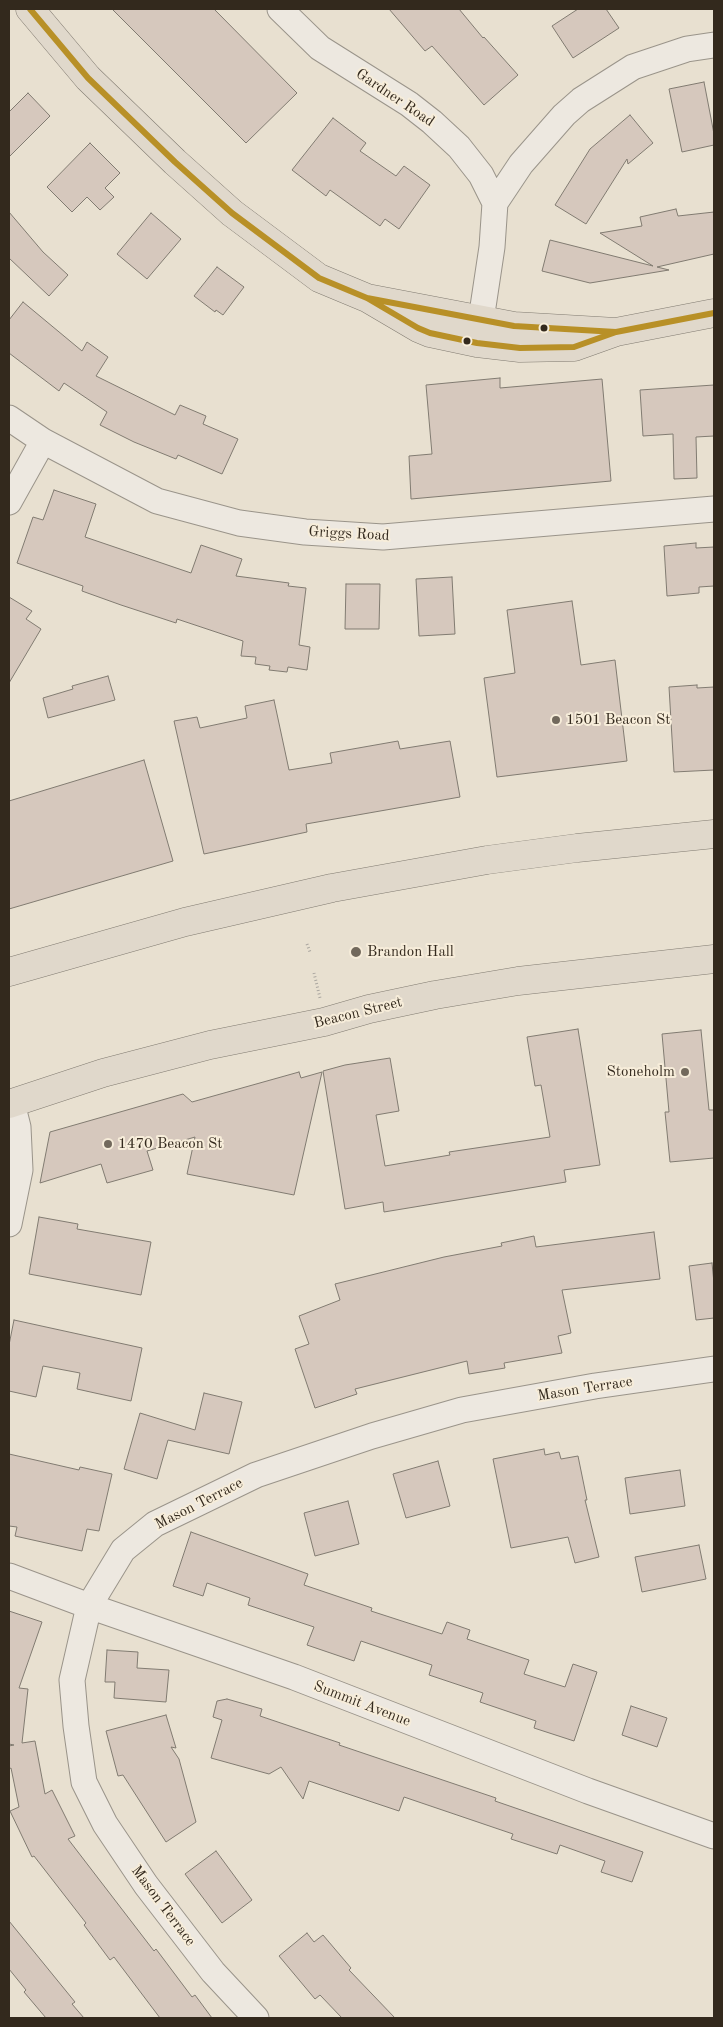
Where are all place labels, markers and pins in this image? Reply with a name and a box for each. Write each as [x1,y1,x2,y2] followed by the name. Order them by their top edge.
[539,323,549,333] unlabelled marker
[462,336,472,346] unlabelled marker
[566,711,670,729] place label: 1501 Beacon St
[550,714,562,726] marker: 1501 Beacon St
[367,943,454,961] place label: Brandon Hall
[349,945,363,959] marker: Brandon Hall
[606,1063,675,1081] place label: Stoneholm
[679,1066,691,1078] marker: Stoneholm
[118,1135,222,1153] place label: 1470 Beacon St
[102,1138,114,1150] marker: 1470 Beacon St

